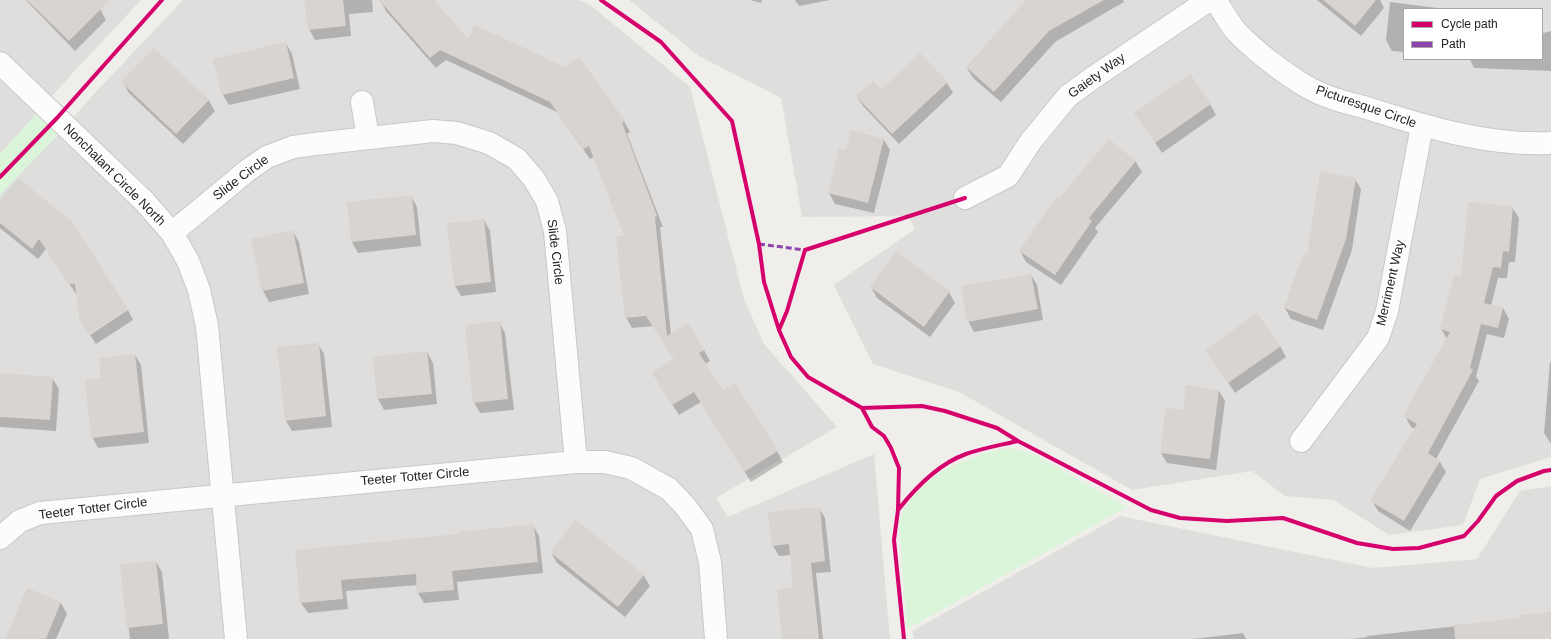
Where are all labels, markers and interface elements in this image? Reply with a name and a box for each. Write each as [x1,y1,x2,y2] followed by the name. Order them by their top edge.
[1403,8,1543,60] legend
[1441,17,1498,31] text: Cycle path
[1441,37,1466,51] text: Path
[1065,50,1129,102] street label: Gaiety Way
[1314,82,1418,132] street label: Picturesque Circle
[60,121,168,229] street label: Nonchalant Circle North
[210,152,272,204] street label: Slide Circle
[543,218,567,286] street label: Slide Circle
[1374,239,1408,327] street label: Merriment Way
[360,464,470,490] street label: Teeter Totter Circle
[38,495,148,523] street label: Teeter Totter Circle

